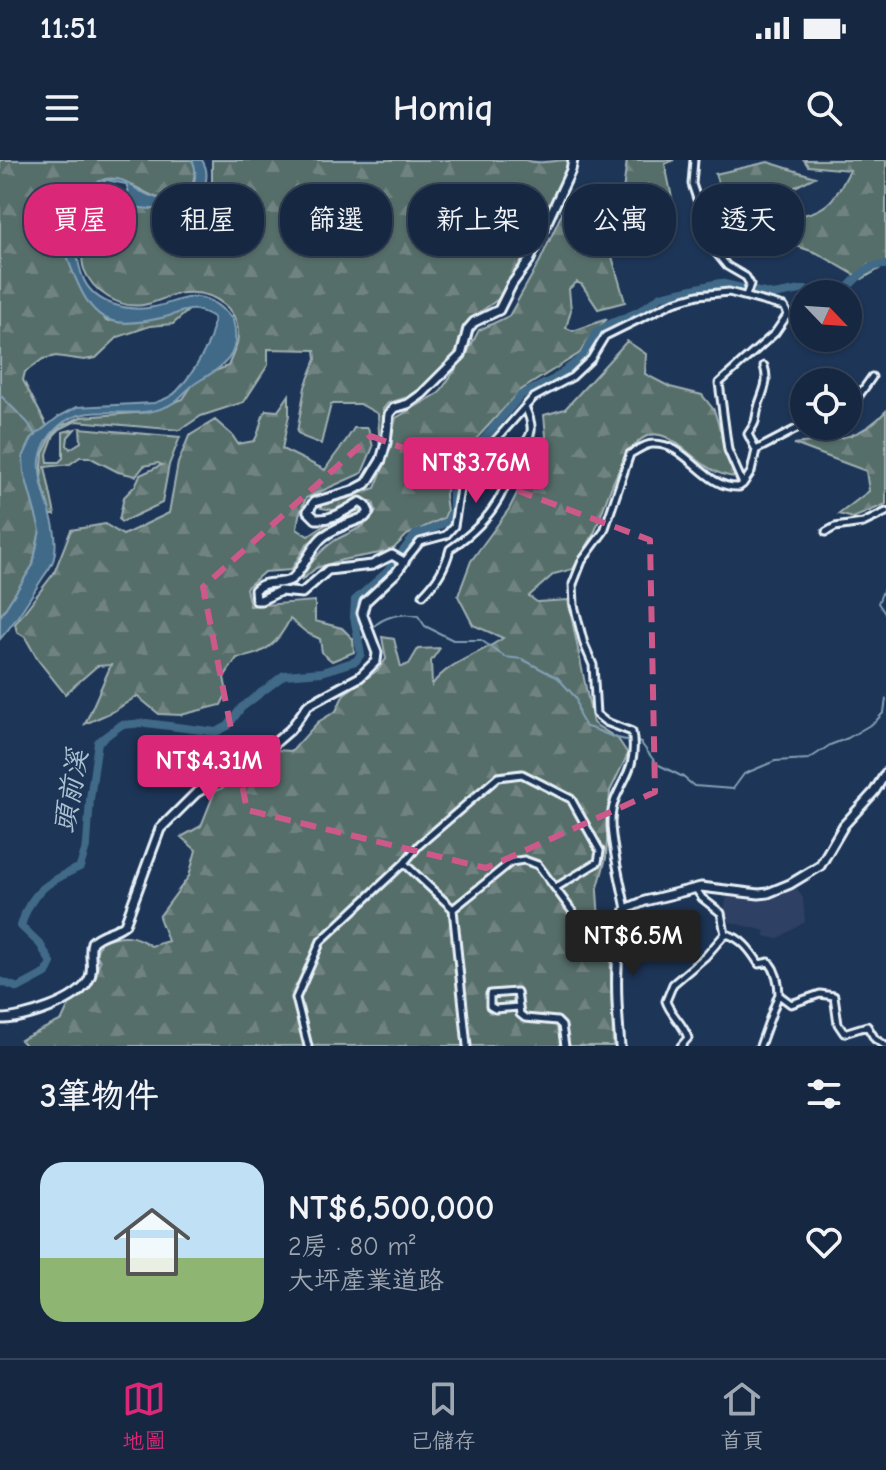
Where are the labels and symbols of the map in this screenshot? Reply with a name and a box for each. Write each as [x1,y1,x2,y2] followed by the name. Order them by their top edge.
[790,280,862,352] north arrow
[393,437,559,505] pin: NT$3.76M
[126,735,292,803] pin: NT$4.31M
[48,745,94,835] water label: 頭前溪
[559,910,707,978] pin: NT$6.5M

